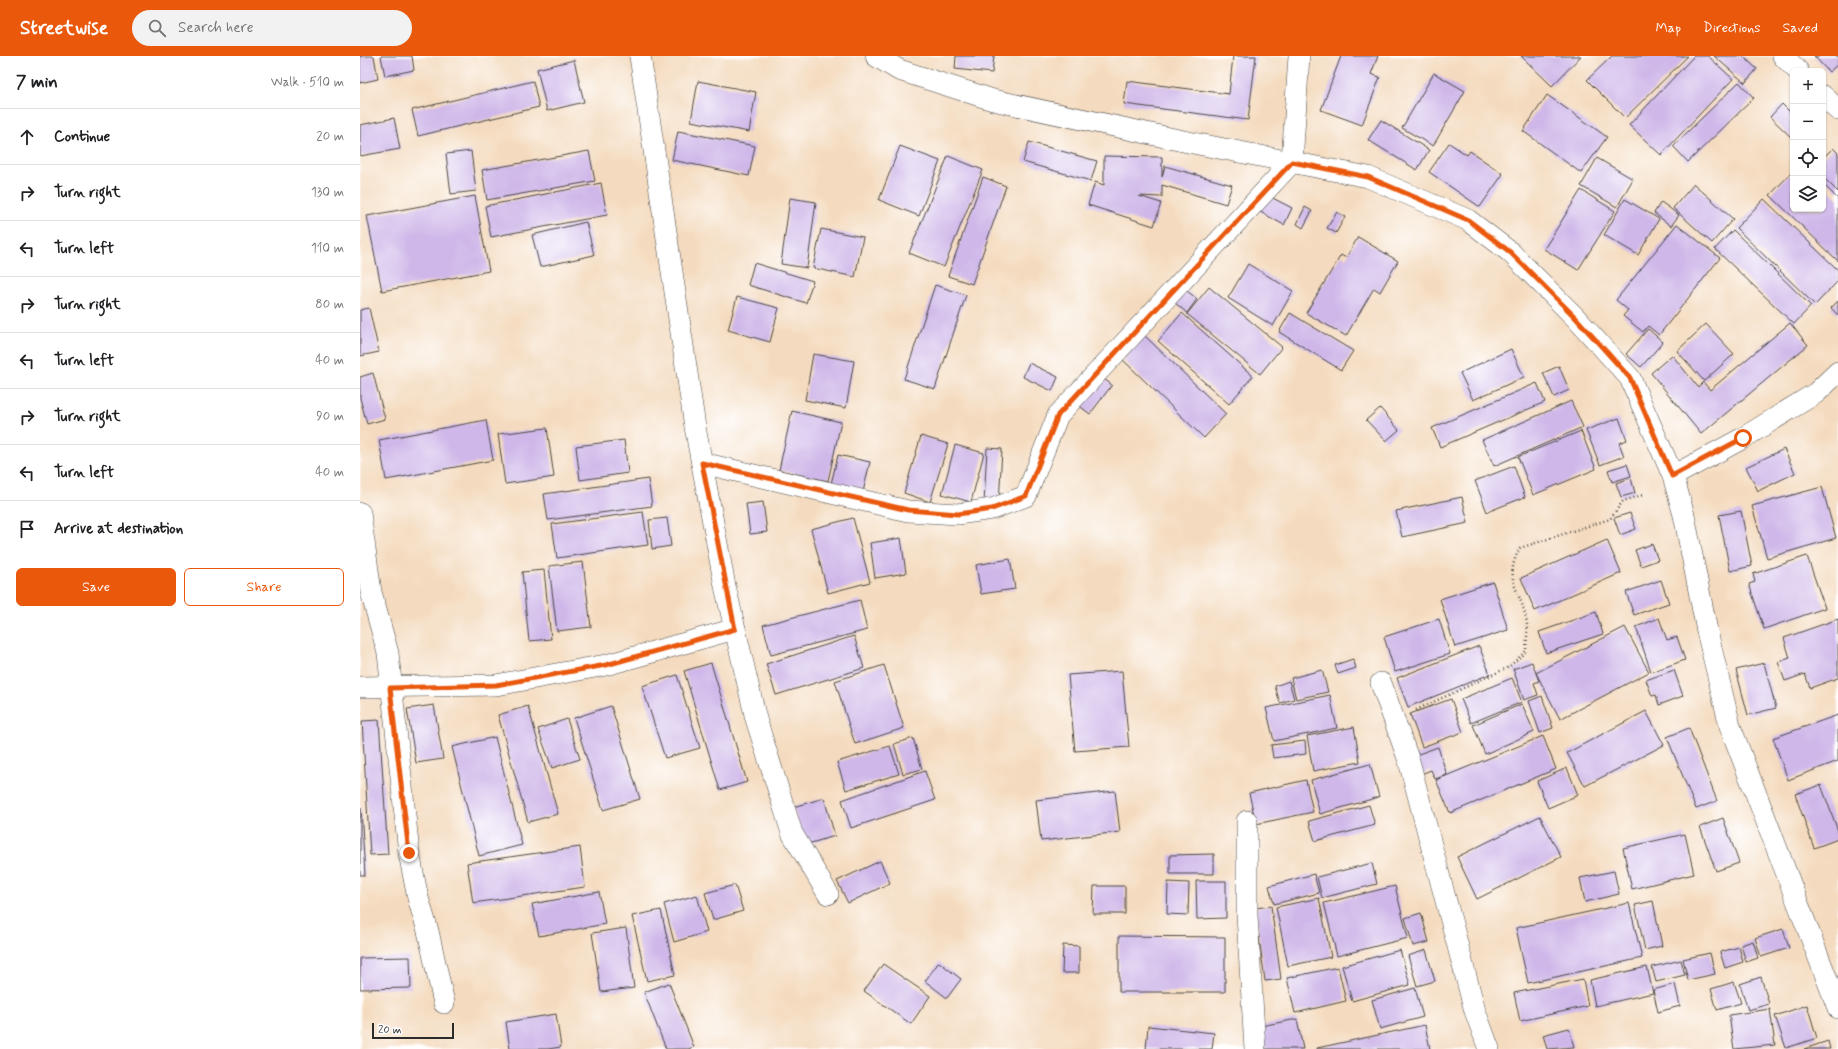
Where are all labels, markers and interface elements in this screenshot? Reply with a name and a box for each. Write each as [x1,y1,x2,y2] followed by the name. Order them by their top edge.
[132,10,412,46] search box
[20,16,108,41] text: Streetwise
[146,17,168,39] icon: search
[178,18,254,38] text: Search here
[1655,19,1681,37] text: Map
[1703,19,1761,37] text: Directions
[1783,19,1818,37] text: Saved
[1790,68,1826,212] map controls
[1790,68,1826,104] button: +
[16,71,58,93] text: 7 min
[271,74,344,91] text: Walk · 510 m
[1790,104,1826,140] button: −
[16,126,38,148] icon: ahead
[54,127,110,147] text: Continue
[316,128,344,145] text: 20 m
[1790,140,1826,176] button: locate
[1790,176,1826,212] button: layers
[16,182,38,204] icon: right
[54,183,121,203] text: Turn right
[311,184,344,201] text: 130 m
[16,238,38,260] icon: left
[54,239,114,259] text: Turn left
[311,240,344,257] text: 110 m
[16,294,38,316] icon: right
[54,295,121,315] text: Turn right
[315,296,344,313] text: 80 m
[16,350,38,372] icon: left
[54,351,114,371] text: Turn left
[315,352,344,369] text: 40 m
[16,406,38,428] icon: right
[54,407,121,427] text: Turn right
[316,408,344,425] text: 90 m
[1734,429,1752,447] route start
[16,462,38,484] icon: left
[54,463,114,483] text: Turn left
[315,464,344,481] text: 40 m
[16,518,38,540] icon: arrive
[54,519,183,539] text: Arrive at destination
[16,568,176,606] button: Save
[184,568,344,606] button: Share
[400,844,418,862] route end
[372,1021,454,1040] scale bar
[378,1023,401,1037] text: 20 m

